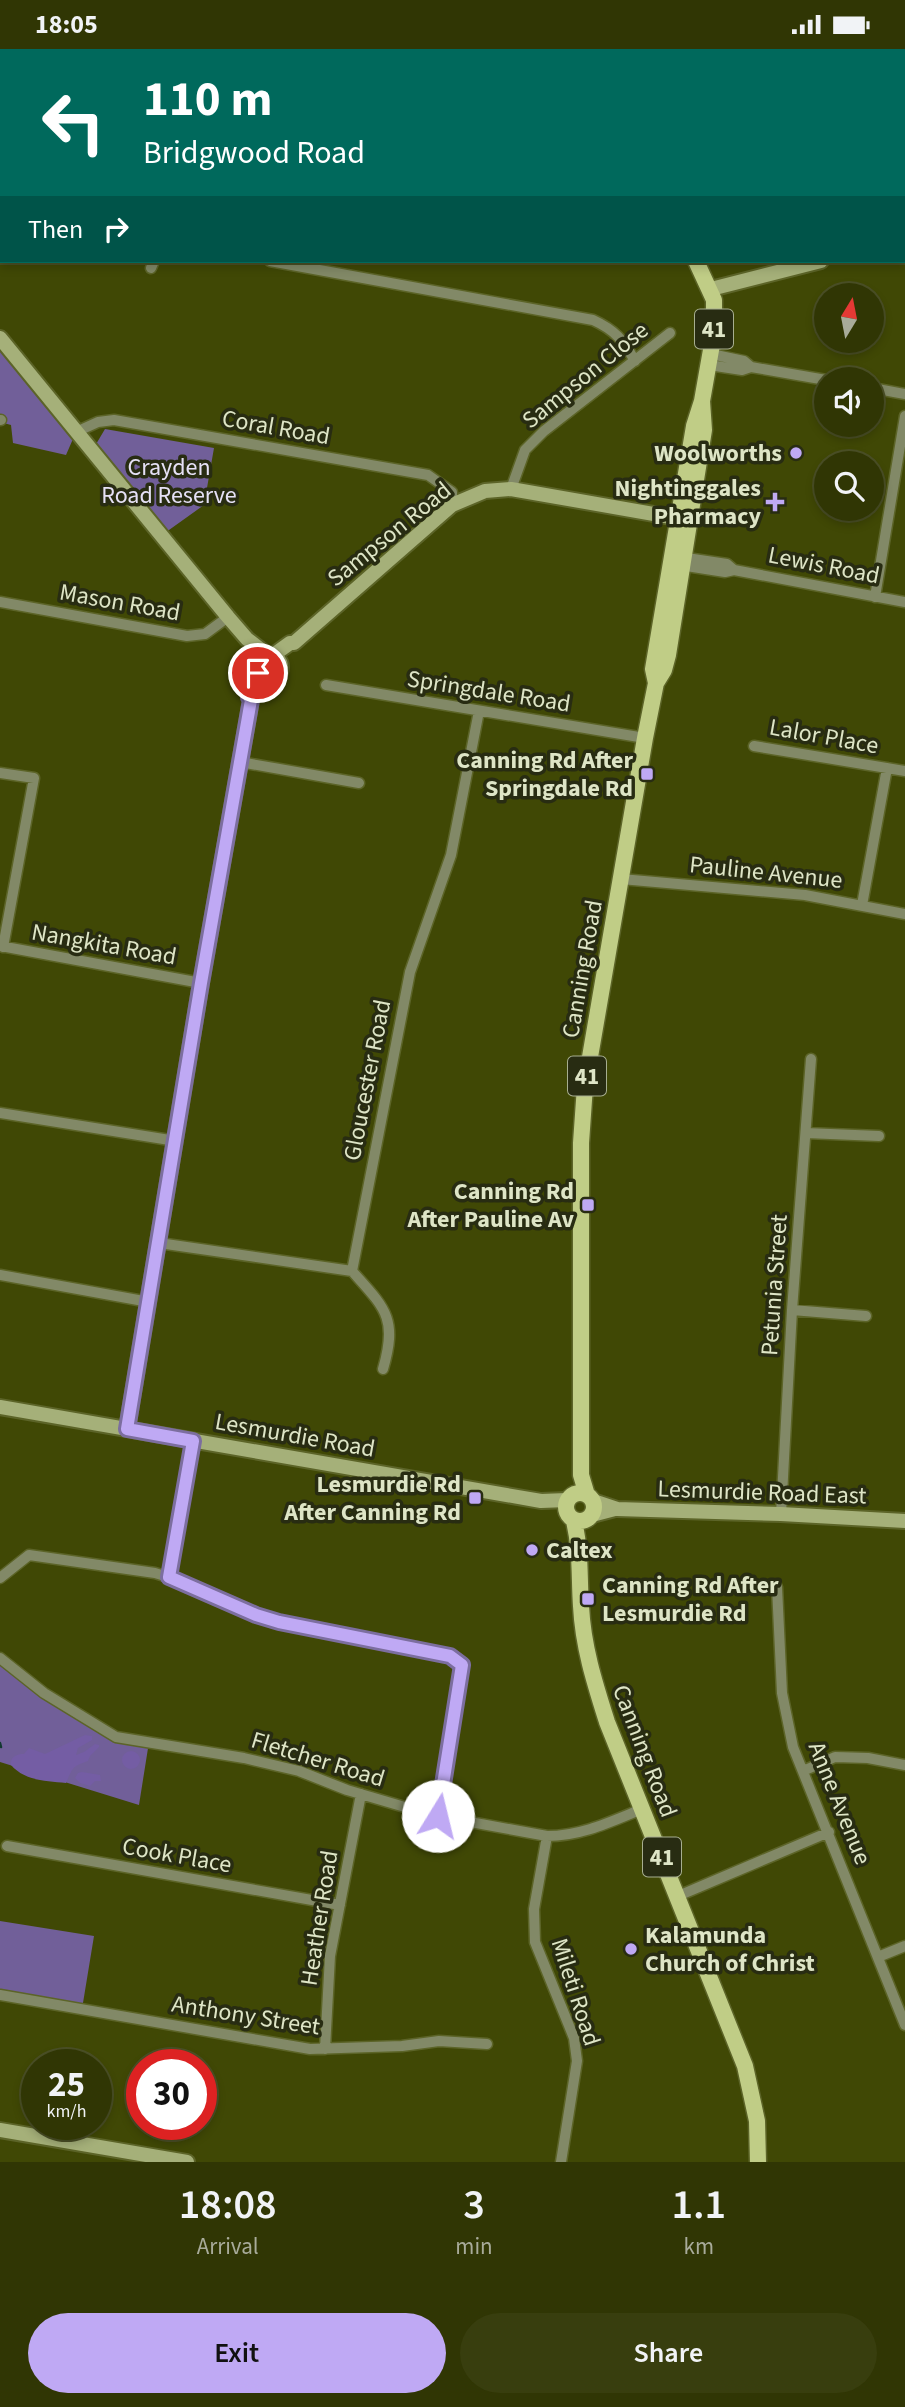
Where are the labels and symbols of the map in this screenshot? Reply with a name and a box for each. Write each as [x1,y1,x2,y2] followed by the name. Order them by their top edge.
[814,283,884,353] north arrow
[695,309,733,349] road number: 41
[515,313,656,437] street label: Sampson Close
[219,401,333,454] street label: Coral Road
[654,436,782,471] place label: Woolworths
[788,445,804,461] marker: Woolworths
[101,450,237,513] park label: Crayden Road Reserve
[615,471,761,534] place label: Nightinggales Pharmacy
[320,473,459,595] street label: Sampson Road
[767,494,783,510] marker: Nightinggales Pharmacy
[765,538,883,593] street label: Lewis Road
[57,575,183,630] street label: Mason Road
[228,643,288,703] pin
[405,661,573,722] street label: Springdale Road
[767,710,881,763] street label: Lalor Place
[456,743,633,806] place label: Canning Rd After Springdale Rd
[639,766,655,782] marker: Canning Rd After Springdale Rd
[688,847,844,898] street label: Pauline Avenue
[553,897,612,1041] street label: Canning Road
[29,915,179,974] street label: Nangkita Road
[335,997,400,1164] street label: Gloucester Road
[568,1057,606,1095] road number: 41
[406,1174,574,1237] place label: Canning Rd After Pauline Av
[580,1197,596,1213] marker: Canning Rd After Pauline Av
[752,1213,797,1357] street label: Petunia Street
[212,1404,378,1467] street label: Lesmurdie Road
[283,1467,461,1530] place label: Lesmurdie Rd After Canning Rd
[657,1471,867,1514] street label: Lesmurdie Road East
[467,1490,483,1506] marker: Lesmurdie Rd After Canning Rd
[546,1533,613,1568] place label: Caltex
[524,1542,540,1558] marker: Caltex
[602,1568,779,1631] place label: Canning Rd After Lesmurdie Rd
[580,1591,596,1607] marker: Canning Rd After Lesmurdie Rd
[603,1680,686,1823] street label: Canning Road
[247,1723,389,1796] street label: Fletcher Road
[799,1736,880,1870] street label: Anne Avenue
[401,1779,475,1853] position arrow
[119,1829,234,1882] street label: Cook Place
[643,1837,681,1877] road number: 41
[292,1848,347,1988] street label: Heather Road
[645,1918,815,1981] place label: Kalamunda Church of Christ
[542,1934,609,2051] street label: Mileti Road
[623,1941,639,1957] marker: Kalamunda Church of Christ
[169,1987,323,2044] street label: Anthony Street
[126,2049,217,2140] speed limit sign: 30

